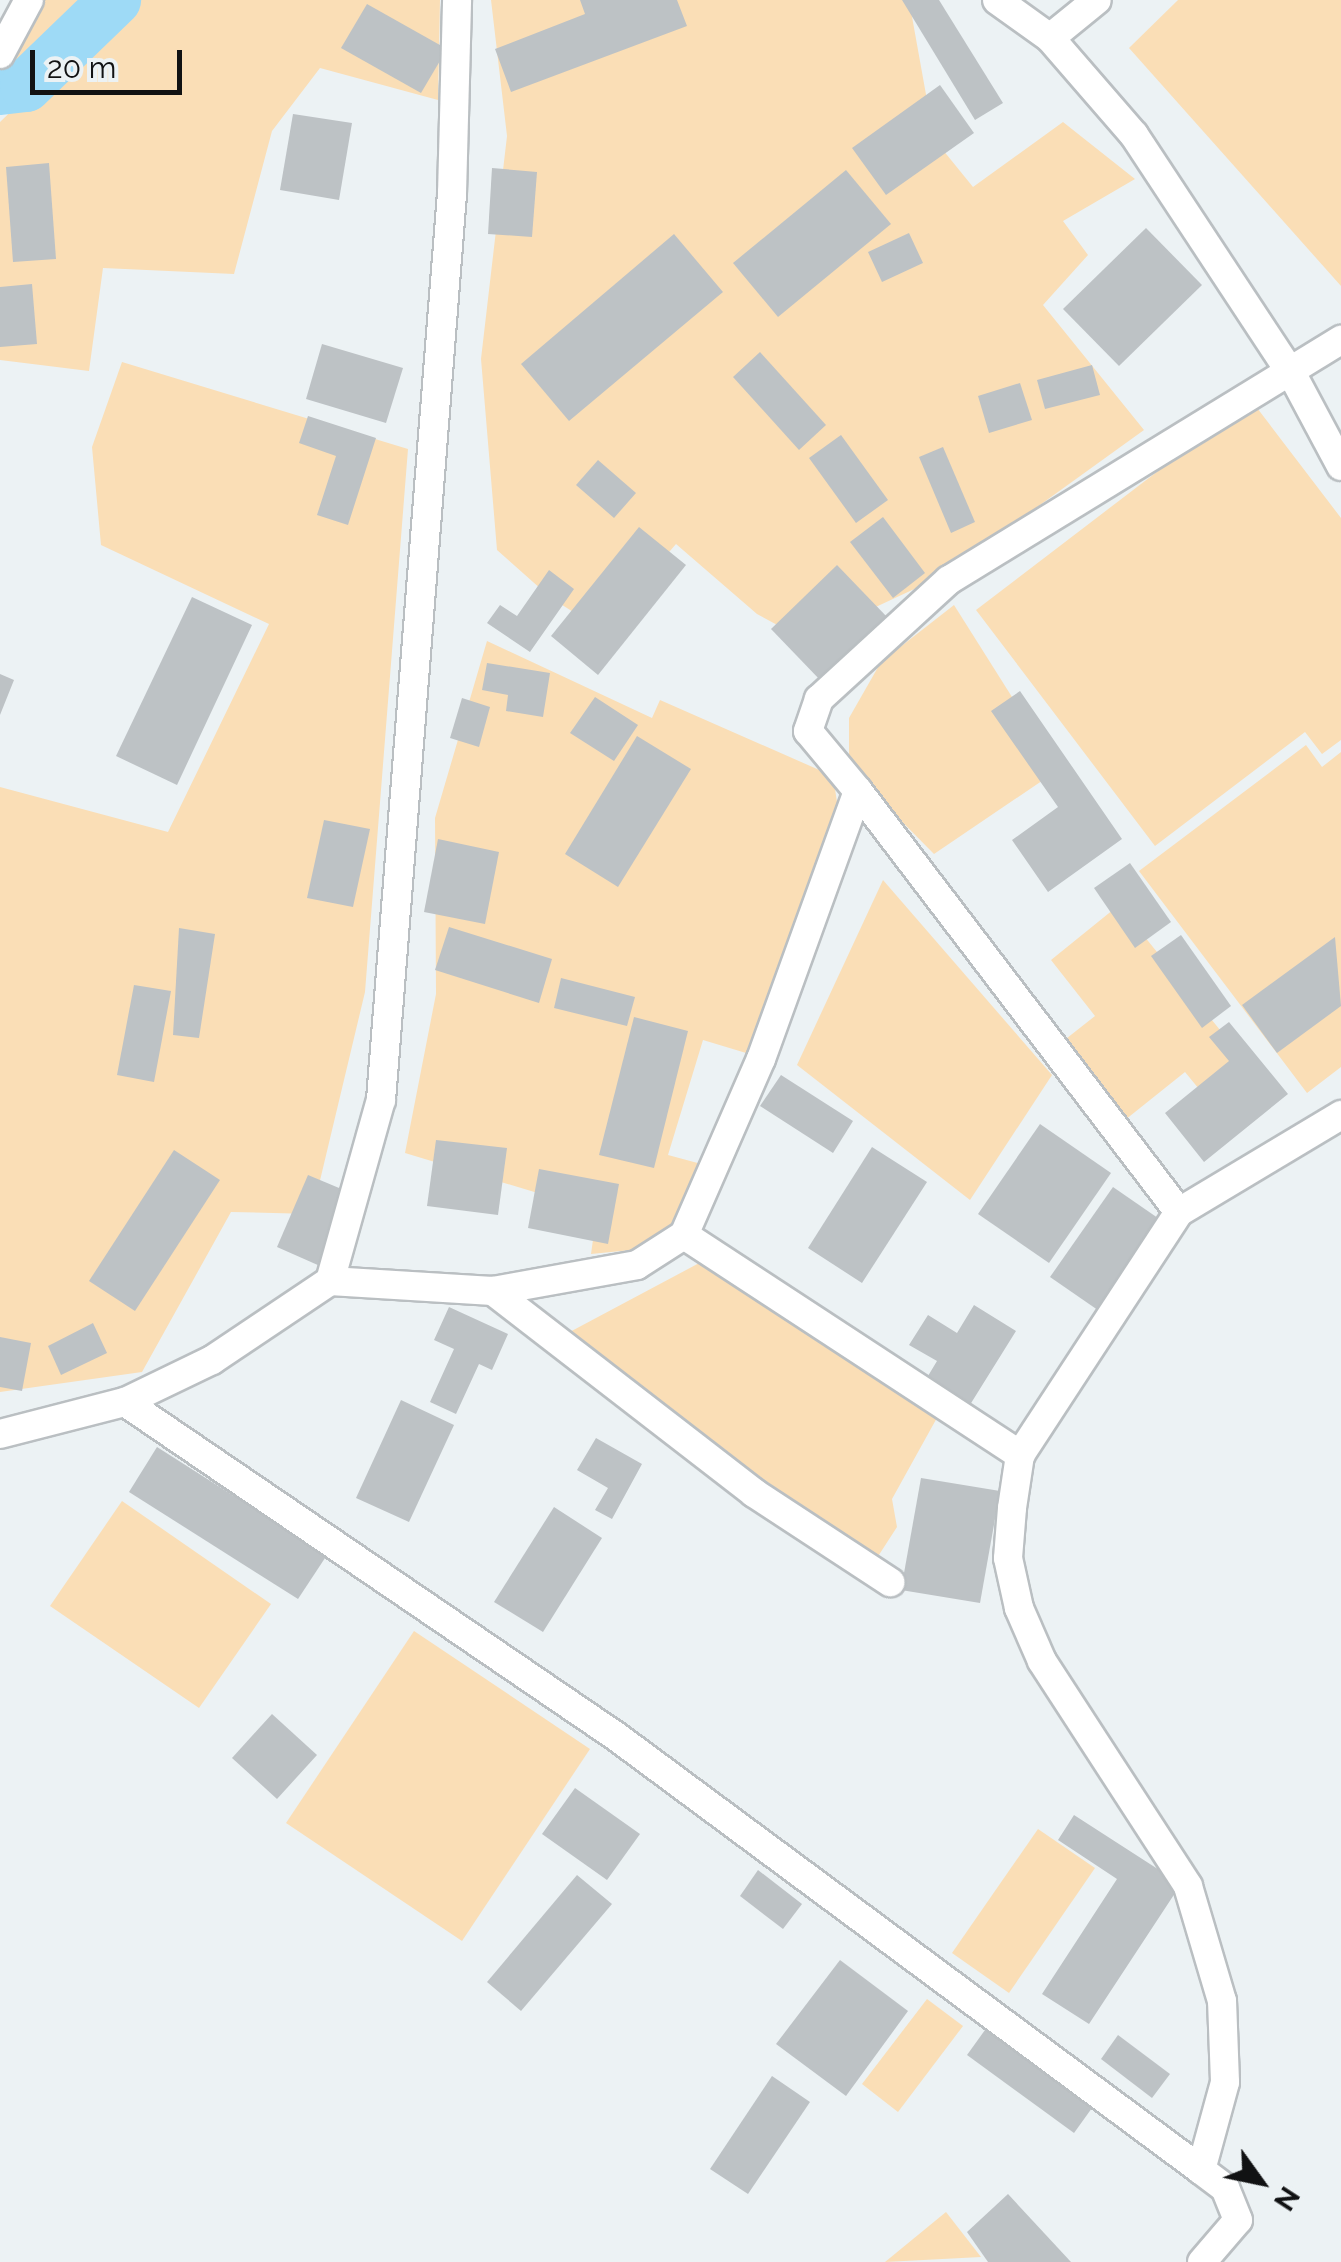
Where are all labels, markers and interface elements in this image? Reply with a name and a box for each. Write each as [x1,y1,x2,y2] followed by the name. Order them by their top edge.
[35,30,188,92] scale bar
[47,50,116,85] text: 20 m
[1211,2132,1311,2232] north arrow
[1267,2181,1306,2217] text: N

